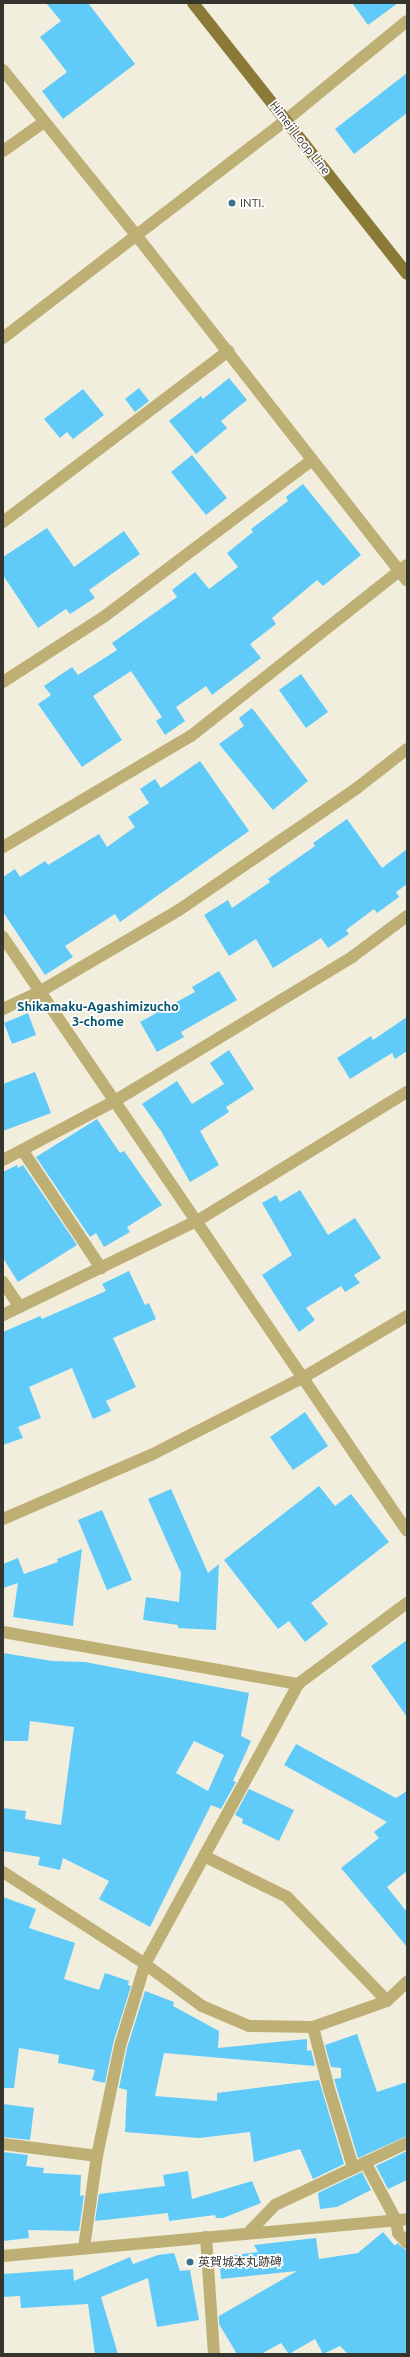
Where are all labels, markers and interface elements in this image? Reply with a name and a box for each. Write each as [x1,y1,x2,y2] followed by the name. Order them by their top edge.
[267,98,333,178] street label: Himeji Loop Line
[240,196,264,210] place label: INTI.
[227,198,237,208] marker: INTI.
[17,999,179,1030] district label: Shikamaku-Agashimizucho 3-chome
[198,2255,282,2269] place label: 英賀城本丸跡碑
[185,2257,195,2267] marker: 英賀城本丸跡碑

